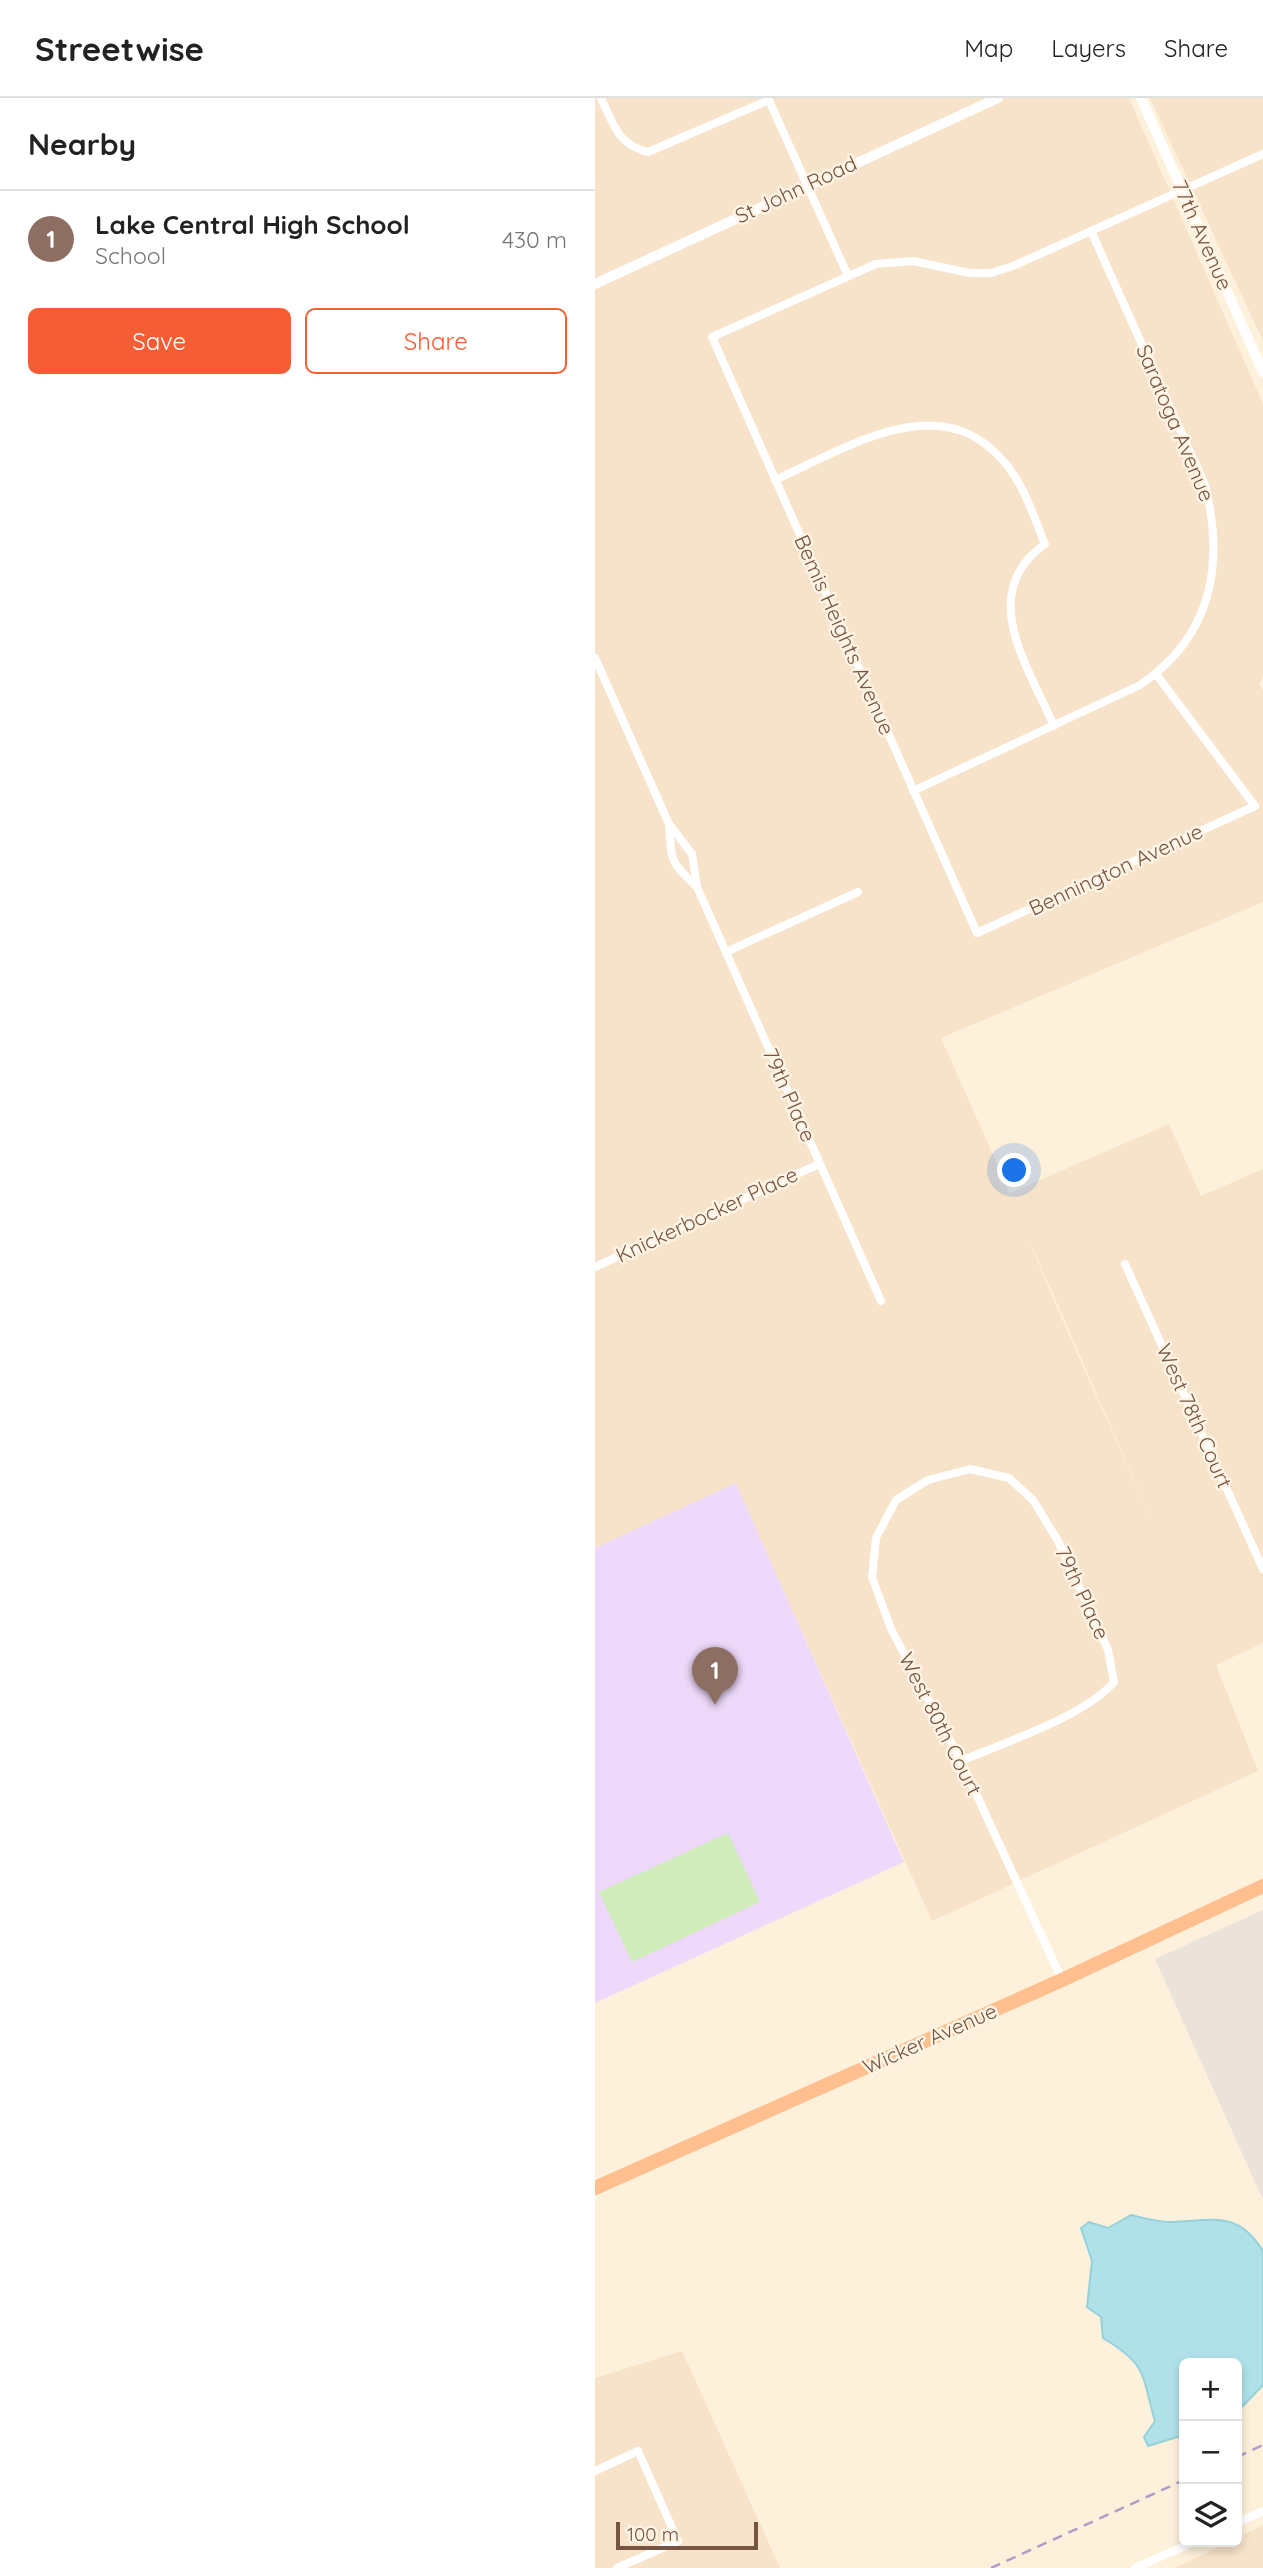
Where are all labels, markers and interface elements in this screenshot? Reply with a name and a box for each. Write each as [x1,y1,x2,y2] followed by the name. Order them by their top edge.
[35,28,204,69] text: Streetwise
[964,33,1013,63] text: Map
[1051,33,1126,63] text: Layers
[1164,33,1228,63] text: Share
[28,125,136,163] text: Nearby
[731,150,861,229] street label: St John Road
[1167,175,1239,294] street label: 77th Avenue
[95,208,410,241] text: Lake Central High School
[47,225,55,254] text: 1
[502,225,567,254] text: 430 m
[95,241,166,270] text: School
[28,308,291,374] button: Save
[305,308,567,374] button: Share
[1131,340,1221,505] street label: Saratoga Avenue
[789,531,901,739] street label: Bemis Heights Avenue
[1024,817,1207,921] street label: Bennington Avenue
[758,1044,822,1146] street label: 79th Place
[997,1153,1031,1187] your location
[611,1161,802,1268] street label: Knickerbocker Place
[1152,1340,1238,1492] street label: West 78th Court
[1050,1542,1116,1643] street label: 79th Place
[692,1647,738,1705] pin: 1
[894,1648,988,1799] street label: West 80th Court
[859,1997,1001,2079] street label: Wicker Avenue
[1179,2358,1242,2547] map controls
[1179,2358,1242,2421] button: +
[1179,2421,1242,2484] button: −
[1179,2484,1242,2547] button: layers
[616,2519,758,2551] scale bar
[627,2522,679,2546] text: 100 m

